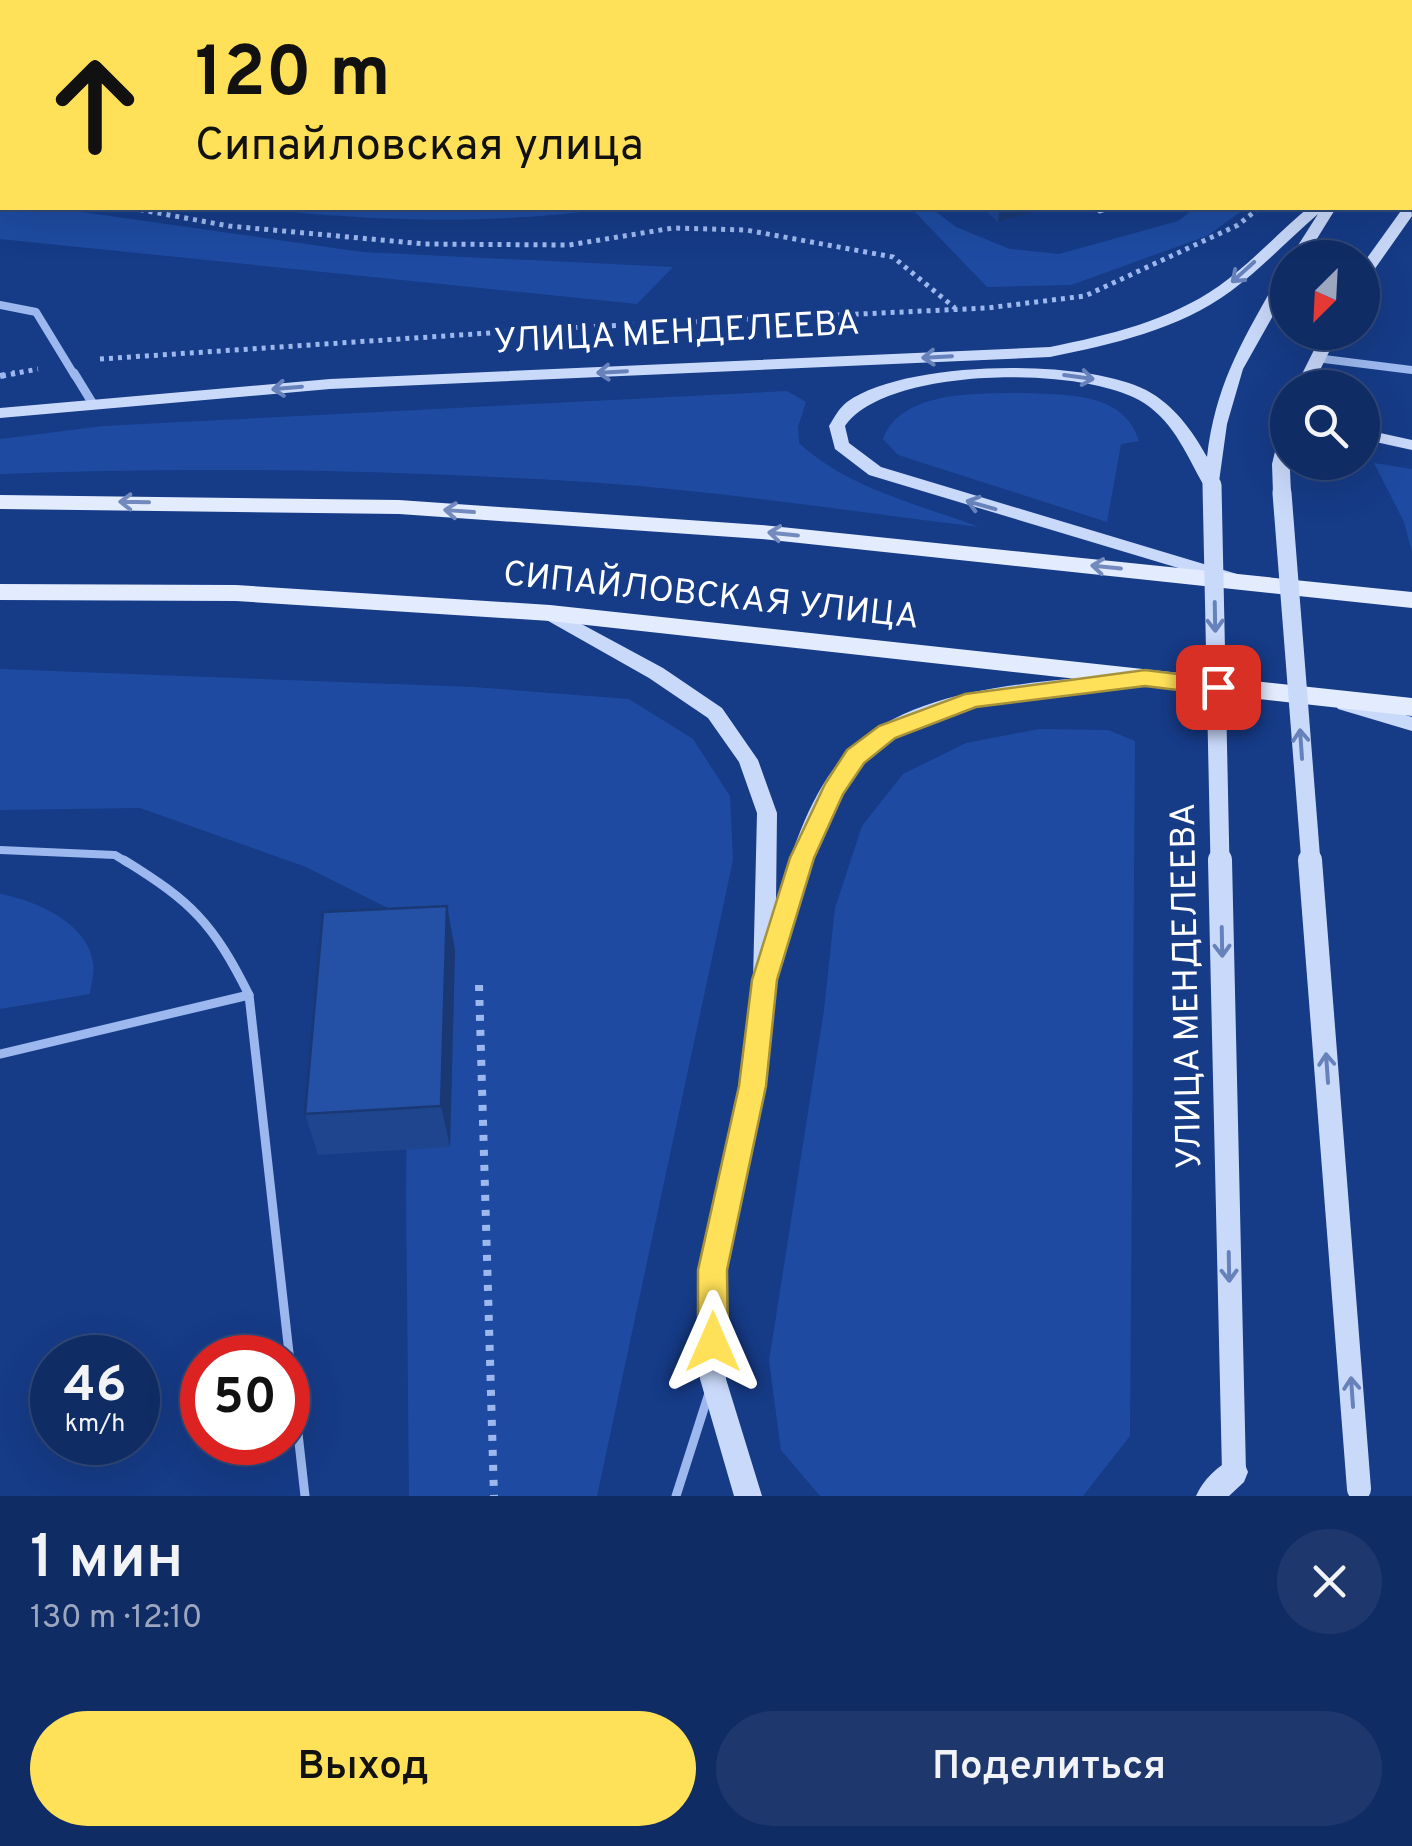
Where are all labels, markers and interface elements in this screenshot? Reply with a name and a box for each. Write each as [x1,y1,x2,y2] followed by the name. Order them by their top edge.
[195,32,391,121] text: 120 m
[30,40,160,170] icon: ahead
[195,119,644,176] text: Сипайловская улица
[1270,240,1380,350] north arrow
[1270,240,1380,480] map controls
[1231,261,1256,284] one-way arrow
[493,302,861,366] street label: УЛИЦА МЕНДЕЛЕЕВА
[921,348,953,367] one-way arrow
[596,363,628,382] one-way arrow
[1062,368,1095,386] one-way arrow
[1270,370,1380,480] button: search
[272,378,304,397] one-way arrow
[118,492,151,512] one-way arrow
[966,494,997,513] one-way arrow
[443,501,475,520] one-way arrow
[767,524,800,543] one-way arrow
[501,552,921,641] street label: СИПАЙЛОВСКАЯ УЛИЦА
[1091,558,1123,577] one-way arrow
[1205,600,1224,632] one-way arrow
[1176,645,1261,730] pin
[1191,660,1246,715] icon: arrive
[1292,728,1311,760] one-way arrow
[1163,803,1213,1169] street label: УЛИЦА МЕНДЕЛЕЕВА
[1213,925,1232,957] one-way arrow
[1317,1052,1336,1084] one-way arrow
[1220,1250,1239,1282] one-way arrow
[661,1290,765,1394] position arrow
[180,1335,310,1465] speed limit sign: 50
[64,1356,126,1419] text: 46
[1342,1376,1361,1408] one-way arrow
[65,1409,125,1441] text: km/h
[30,1523,183,1599] text: 1 мин
[1277,1529,1382,1634] button: close
[30,1599,202,1639] text: 130 m · 12:10
[30,1711,696,1826] button: Выход
[716,1711,1382,1826] button: Поделиться

